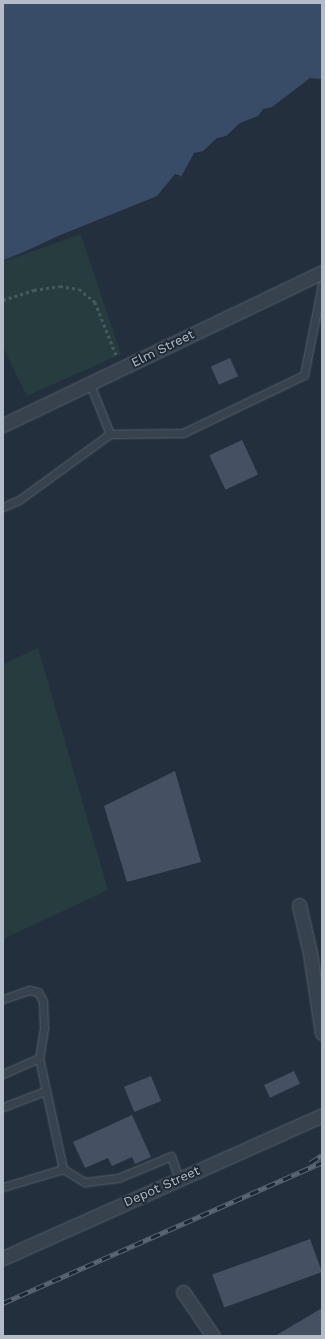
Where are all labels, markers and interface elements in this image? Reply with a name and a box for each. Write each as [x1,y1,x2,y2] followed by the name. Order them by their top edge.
[129,327,197,371] street label: Elm Street
[122,1163,202,1211] street label: Depot Street

